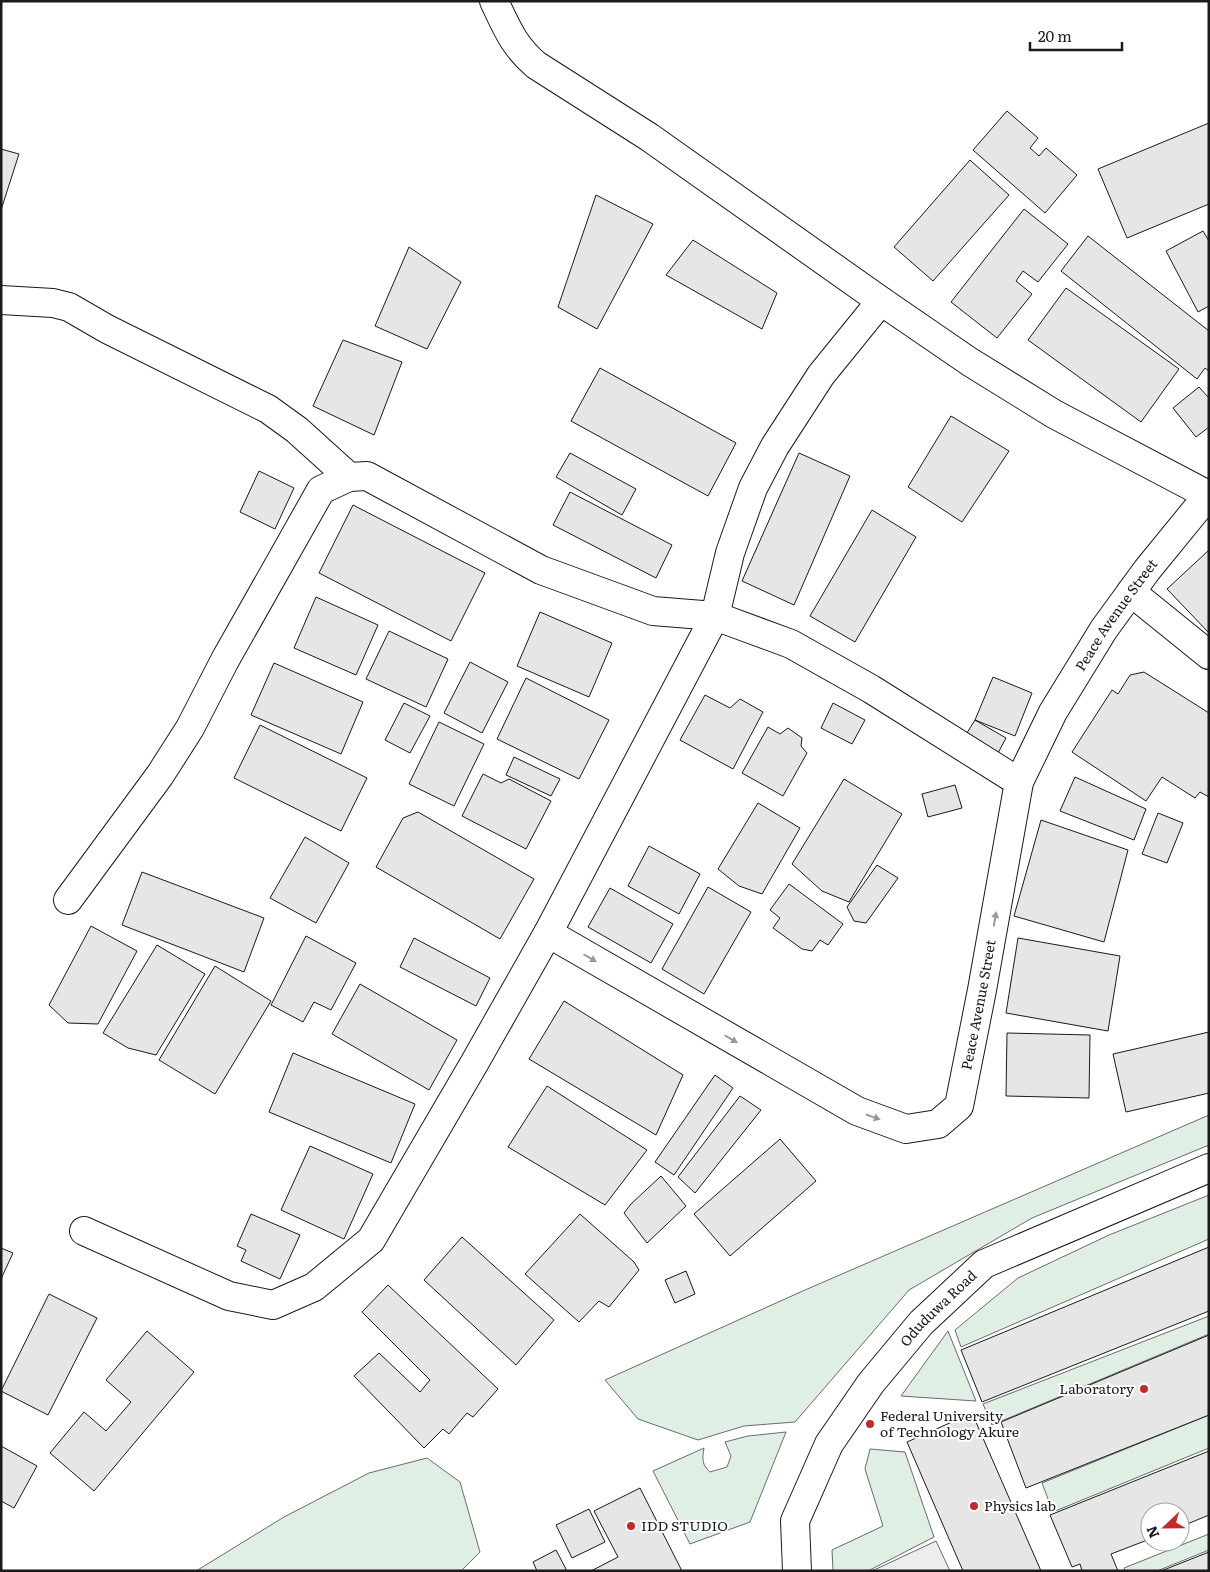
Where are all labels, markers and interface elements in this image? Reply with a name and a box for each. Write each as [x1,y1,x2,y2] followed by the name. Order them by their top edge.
[1030,20,1122,52] scale bar
[1038,24,1072,47] text: 20 m
[1070,554,1161,674] street label: Peace Avenue Street
[991,911,999,927] one-way arrow
[955,937,1000,1071] street label: Peace Avenue Street
[583,953,597,962] one-way arrow
[724,1034,737,1043] one-way arrow
[866,1113,881,1121] one-way arrow
[895,1265,981,1350] street label: Oduduwa Road
[1059,1378,1135,1398] place label: Laboratory
[1138,1383,1150,1395] marker: Laboratory
[880,1405,1019,1441] place label: Federal University of Technology Akure
[864,1418,876,1430] marker: Federal University of Technology Akure
[984,1495,1056,1515] place label: Physics lab
[968,1500,980,1512] marker: Physics lab
[1140,1502,1190,1552] north arrow
[641,1515,728,1535] place label: IDD STUDIO
[625,1520,637,1532] marker: IDD STUDIO
[1140,1523,1163,1541] text: N

